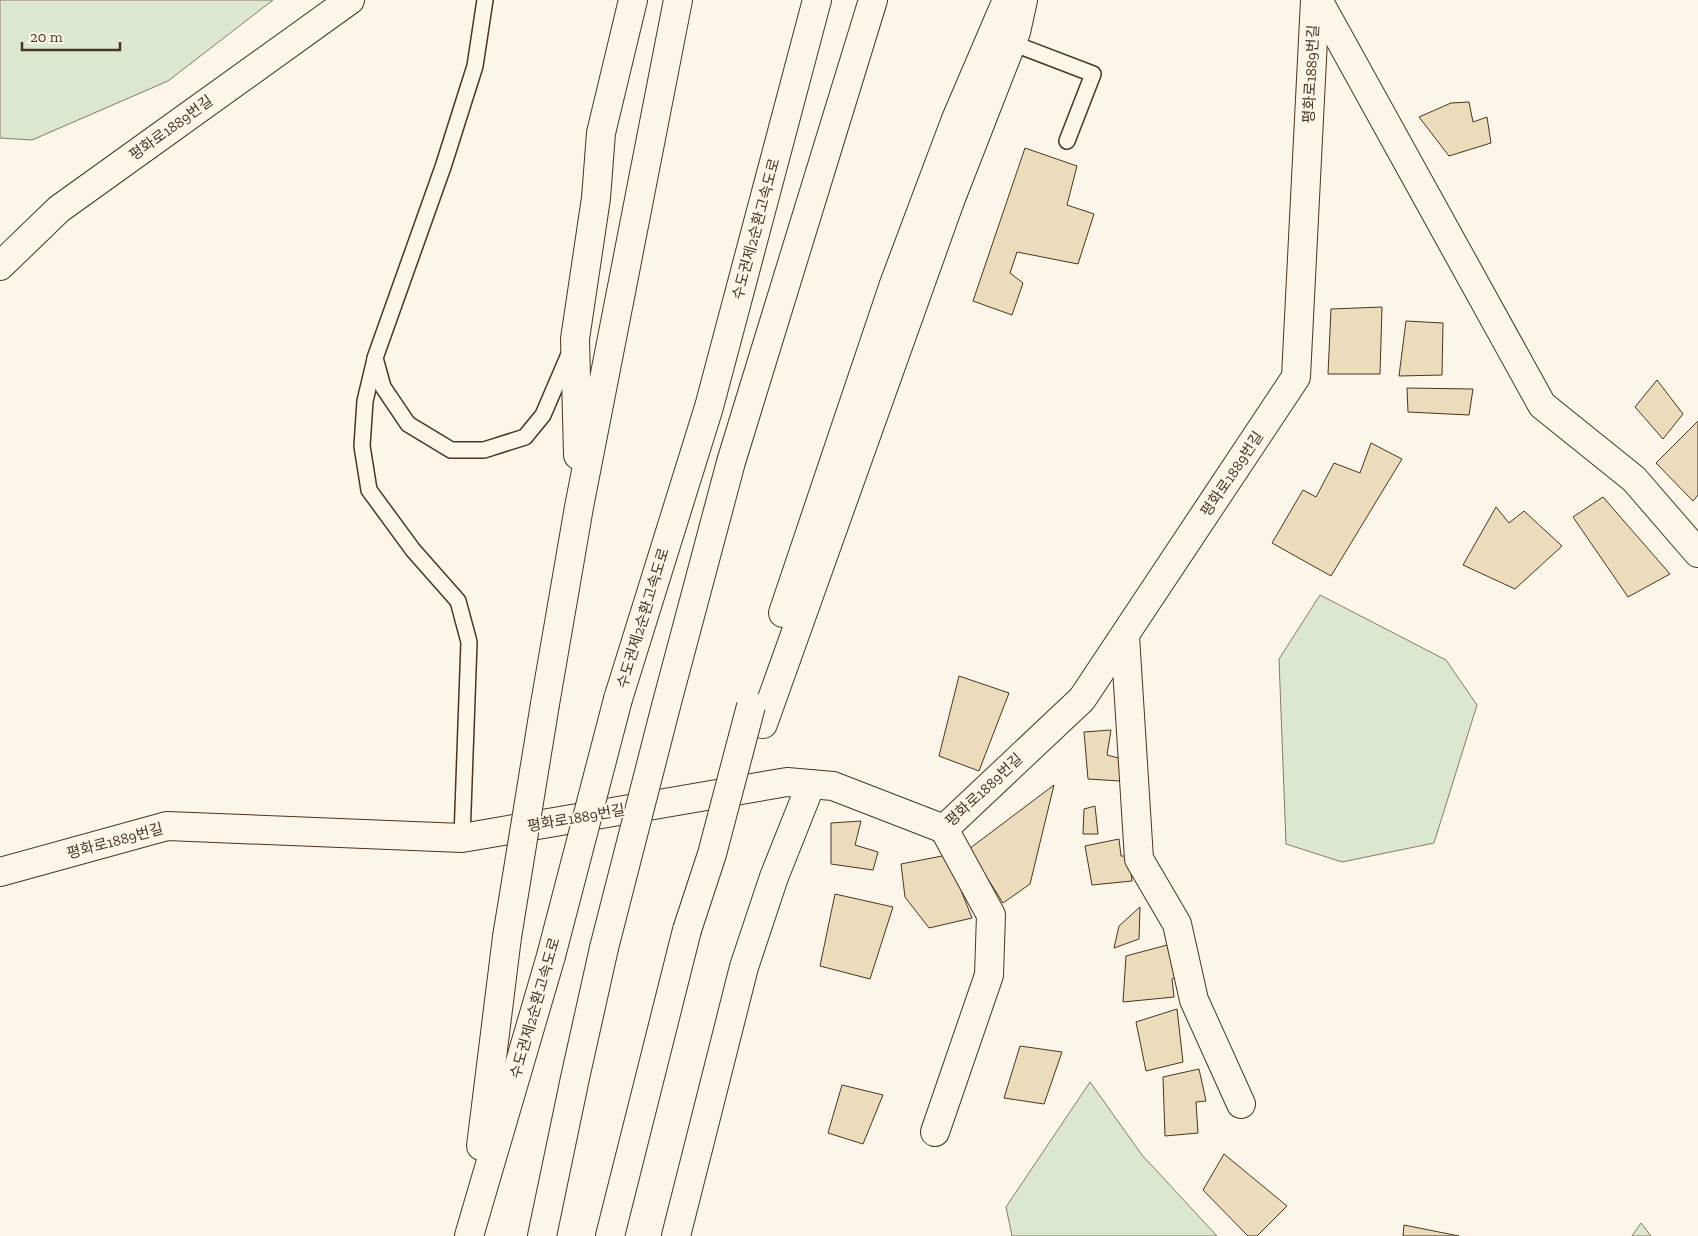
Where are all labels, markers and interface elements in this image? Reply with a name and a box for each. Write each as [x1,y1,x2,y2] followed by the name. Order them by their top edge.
[22,20,120,52] scale bar
[1299,24,1323,124] street label: 평화로1889번길
[30,28,63,46] text: 20 m
[126,92,216,164] street label: 평화로1889번길
[728,156,784,302] street label: 수도권제2순환고속도로
[1197,428,1267,520] street label: 평화로1889번길
[613,546,673,690] street label: 수도권제2순환고속도로
[942,750,1026,830] street label: 평화로1889번길
[526,801,626,835] street label: 평화로1889번길
[65,820,165,862] street label: 평화로1889번길
[506,935,564,1081] street label: 수도권제2순환고속도로

